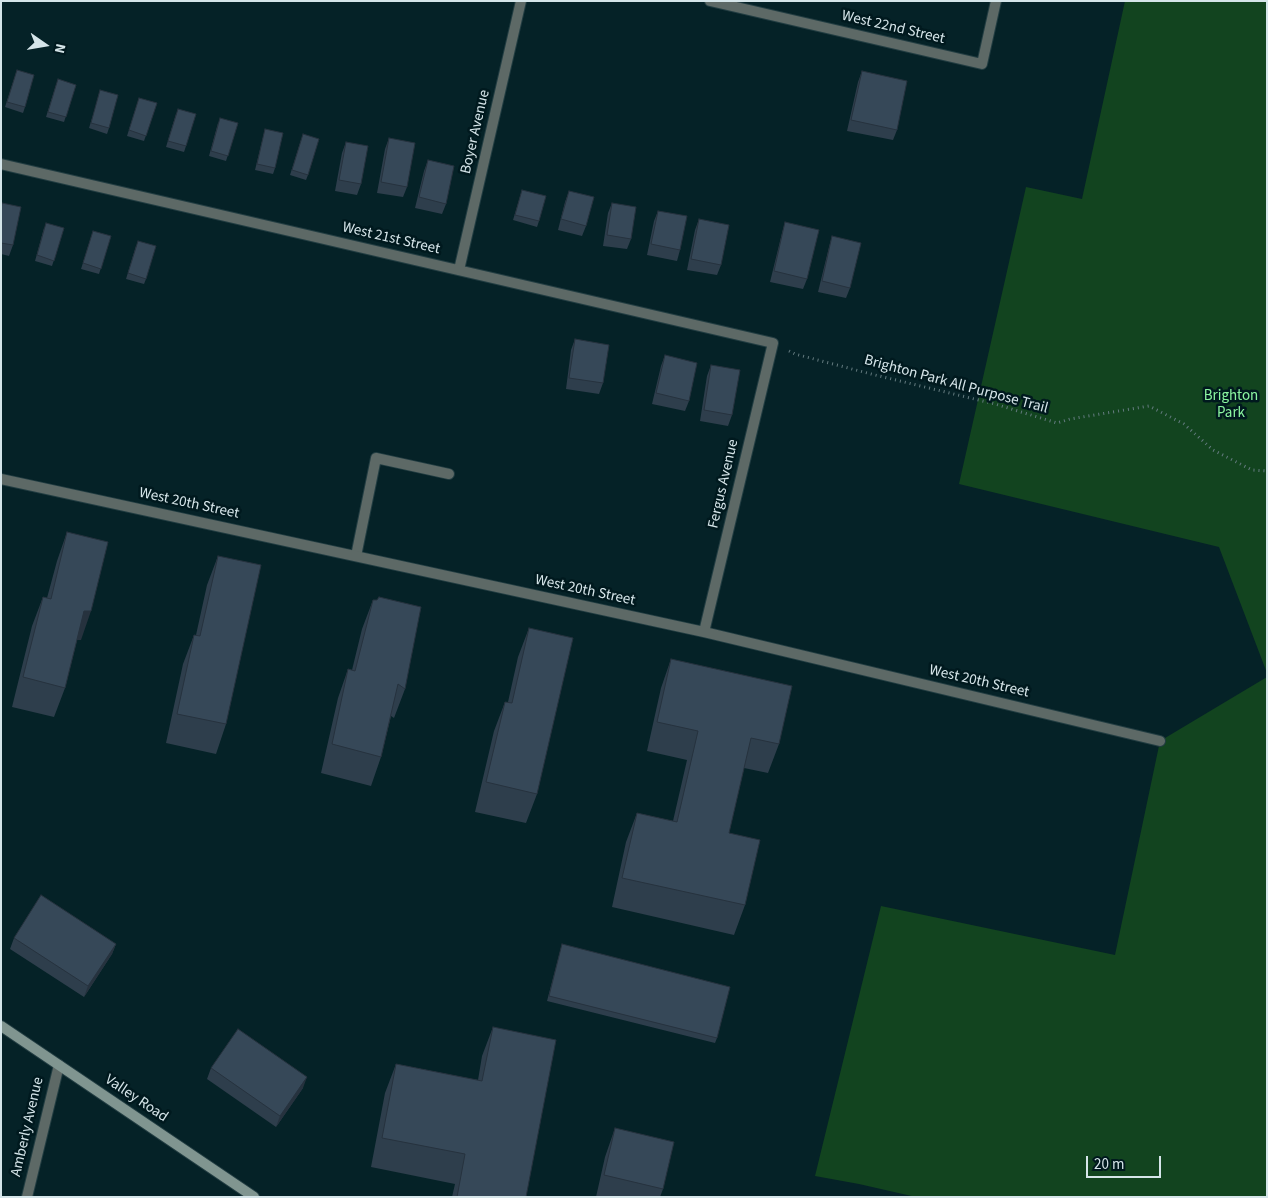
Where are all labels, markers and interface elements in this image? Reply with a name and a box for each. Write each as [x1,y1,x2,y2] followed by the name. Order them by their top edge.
[840,7,946,49] street label: West 22nd Street
[20,20,70,70] north arrow
[49,42,70,55] text: N
[458,88,494,176] street label: Boyer Avenue
[340,219,442,259] street label: West 21st Street
[862,352,1050,418] street label: Brighton Park All Purpose Trail
[1204,388,1258,423] park label: Brighton Park
[705,438,743,530] street label: Fergus Avenue
[137,485,241,523] street label: West 20th Street
[533,572,637,610] street label: West 20th Street
[927,662,1031,702] street label: West 20th Street
[101,1071,171,1127] street label: Valley Road
[8,1075,48,1179] street label: Amberly Avenue
[1088,1146,1163,1178] scale bar
[1094,1154,1124,1175] text: 20 m

